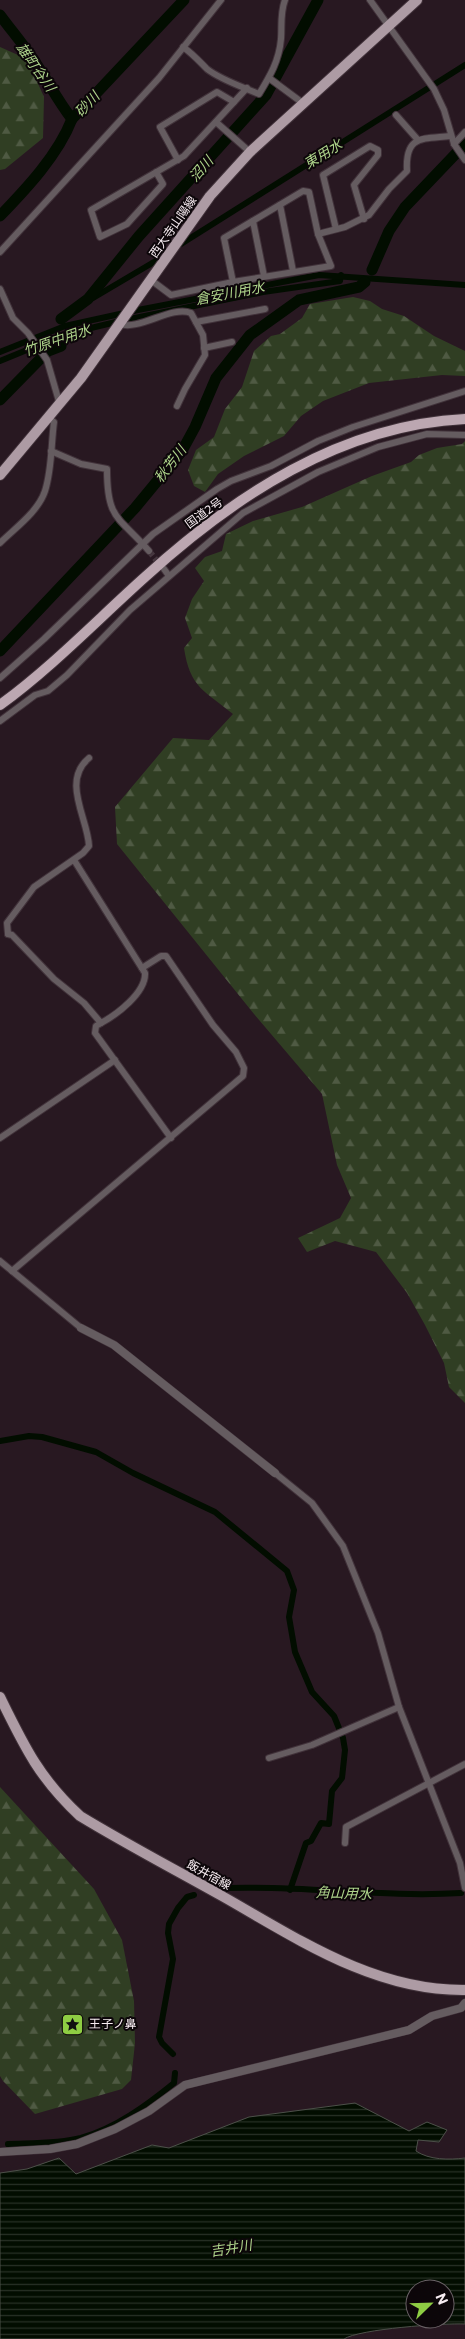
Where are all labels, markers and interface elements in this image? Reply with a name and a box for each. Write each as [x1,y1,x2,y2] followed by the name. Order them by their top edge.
[13,39,61,96] water label: 雄町谷川
[71,86,104,120] water label: 砂川
[300,134,347,172] water label: 東用水
[185,151,218,185] water label: 沼川
[146,193,199,260] street label: 西大寺山陽線
[194,277,268,308] water label: 倉安川用水
[21,319,95,359] water label: 竹原中用水
[150,440,190,486] water label: 秋芳川
[182,494,225,530] street label: 国道2号
[185,1856,234,1892] street label: 飯井宿線
[316,1883,374,1902] water label: 角山用水
[61,2012,85,2036] place icon: 王子ノ鼻
[89,2016,137,2030] place label: 王子ノ鼻
[209,2236,255,2259] water label: 吉井川
[405,2279,455,2329] north arrow
[433,2291,452,2307] text: N

